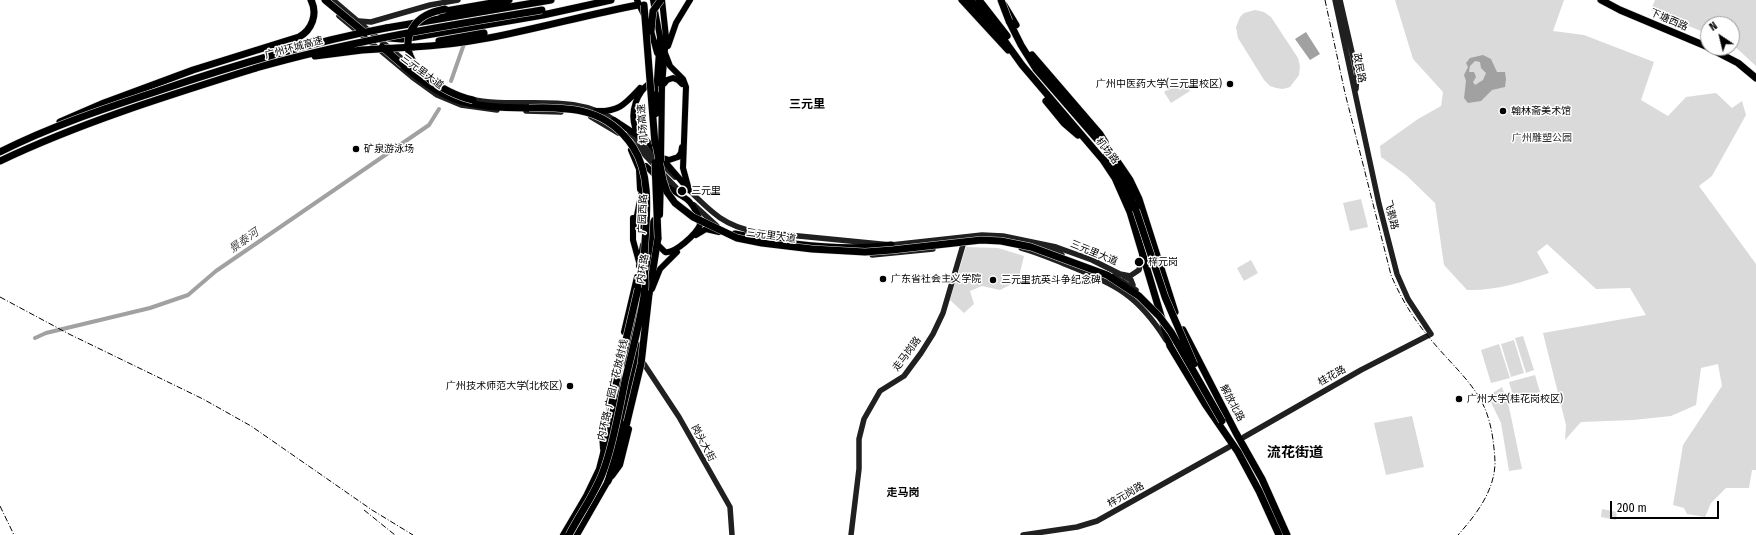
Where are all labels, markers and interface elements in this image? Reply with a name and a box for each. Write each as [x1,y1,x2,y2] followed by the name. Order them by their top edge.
[1648,7,1690,33] street label: 下塘西路
[1700,16,1740,56] north arrow
[1707,19,1720,34] text: N
[263,34,325,62] street label: 广州环城高速
[398,52,446,92] street label: 三元里大道
[1350,52,1368,84] street label: 政民路
[1096,78,1222,90] place label: 广州中医药大学(三元里校区)
[1225,79,1235,89] marker: 广州中医药大学(三元里校区)
[789,98,825,112] district label: 三元里
[636,104,650,144] street label: 机场高速
[1511,105,1571,117] place label: 翰林斋美术馆
[1498,106,1508,116] marker: 翰林斋美术馆
[1512,132,1572,144] park label: 广州雕塑公园
[1093,136,1121,166] street label: 机场路
[364,143,414,155] place label: 矿泉游泳场
[351,144,361,154] marker: 矿泉游泳场
[676,185,688,197] marker: 三元里
[691,185,721,197] place label: 三元里
[636,194,650,234] street label: 广园西路
[1382,199,1400,231] street label: 飞鹅路
[227,226,261,256] water label: 景泰河
[745,227,797,245] street label: 三元里大道
[1069,238,1119,268] street label: 三元里大道
[634,253,652,285] street label: 内环路
[1133,256,1145,268] marker: 梓元岗
[1148,256,1178,268] place label: 梓元岗
[891,273,981,285] place label: 广东省社会主义学院
[878,274,888,284] marker: 广东省社会主义学院
[1001,274,1101,286] place label: 三元里抗英斗争纪念碑
[988,275,998,285] marker: 三元里抗英斗争纪念碑
[890,334,924,374] street label: 走马岗路
[595,338,631,442] street label: 内环路-广园广花放射线
[1316,363,1348,389] street label: 桂花路
[446,380,562,392] place label: 广州技术师范大学(北校区)
[565,381,575,391] marker: 广州技术师范大学(北校区)
[1217,383,1247,423] street label: 解放北路
[1467,393,1563,405] place label: 广州大学(桂花岗校区)
[1454,394,1464,404] marker: 广州大学(桂花岗校区)
[688,423,718,463] street label: 岗头大街
[1267,445,1323,461] district label: 流花街道
[1106,480,1146,510] street label: 梓元岗路
[887,486,919,500] district label: 走马岗
[1612,493,1721,519] scale bar
[1617,501,1647,515] text: 200 m

